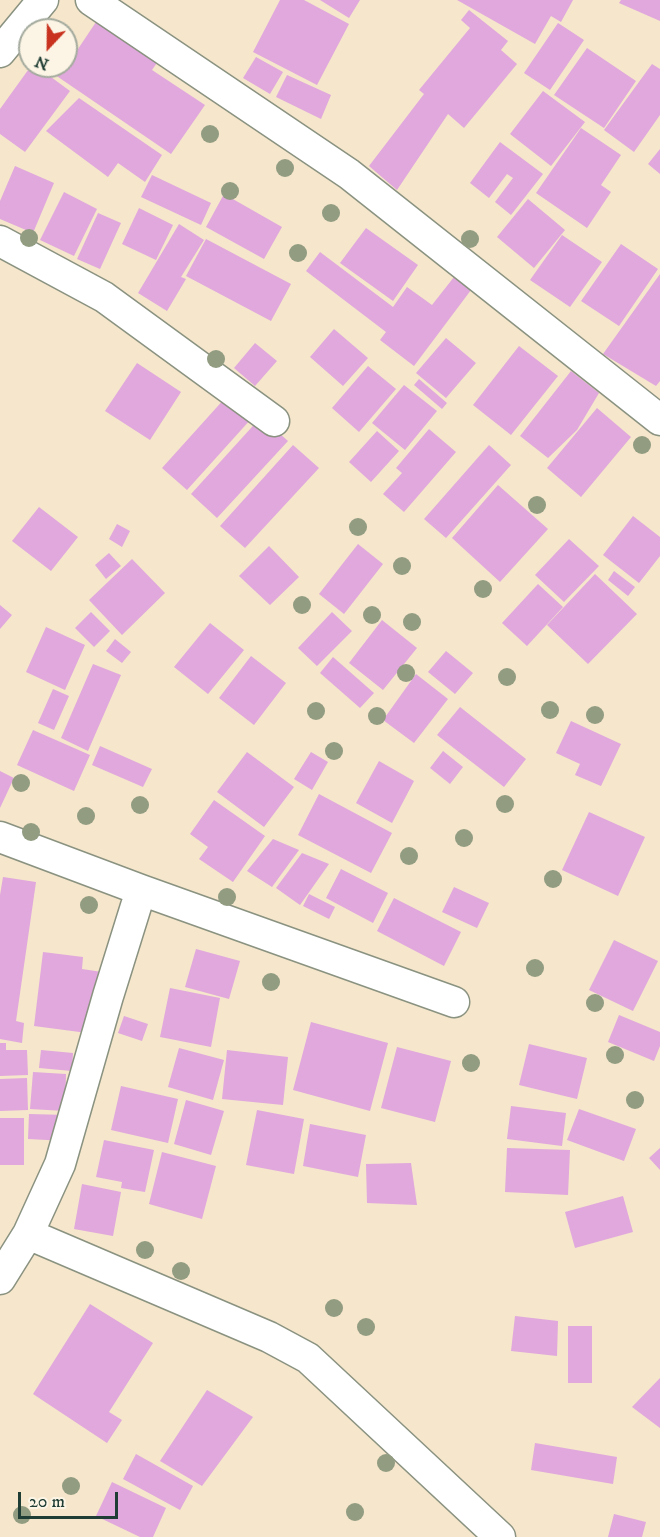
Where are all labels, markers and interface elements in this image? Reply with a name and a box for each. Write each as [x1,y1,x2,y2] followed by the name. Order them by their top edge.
[18,18,78,78] north arrow
[32,51,52,75] text: N
[21,1480,122,1518] scale bar
[29,1491,65,1513] text: 20 m

